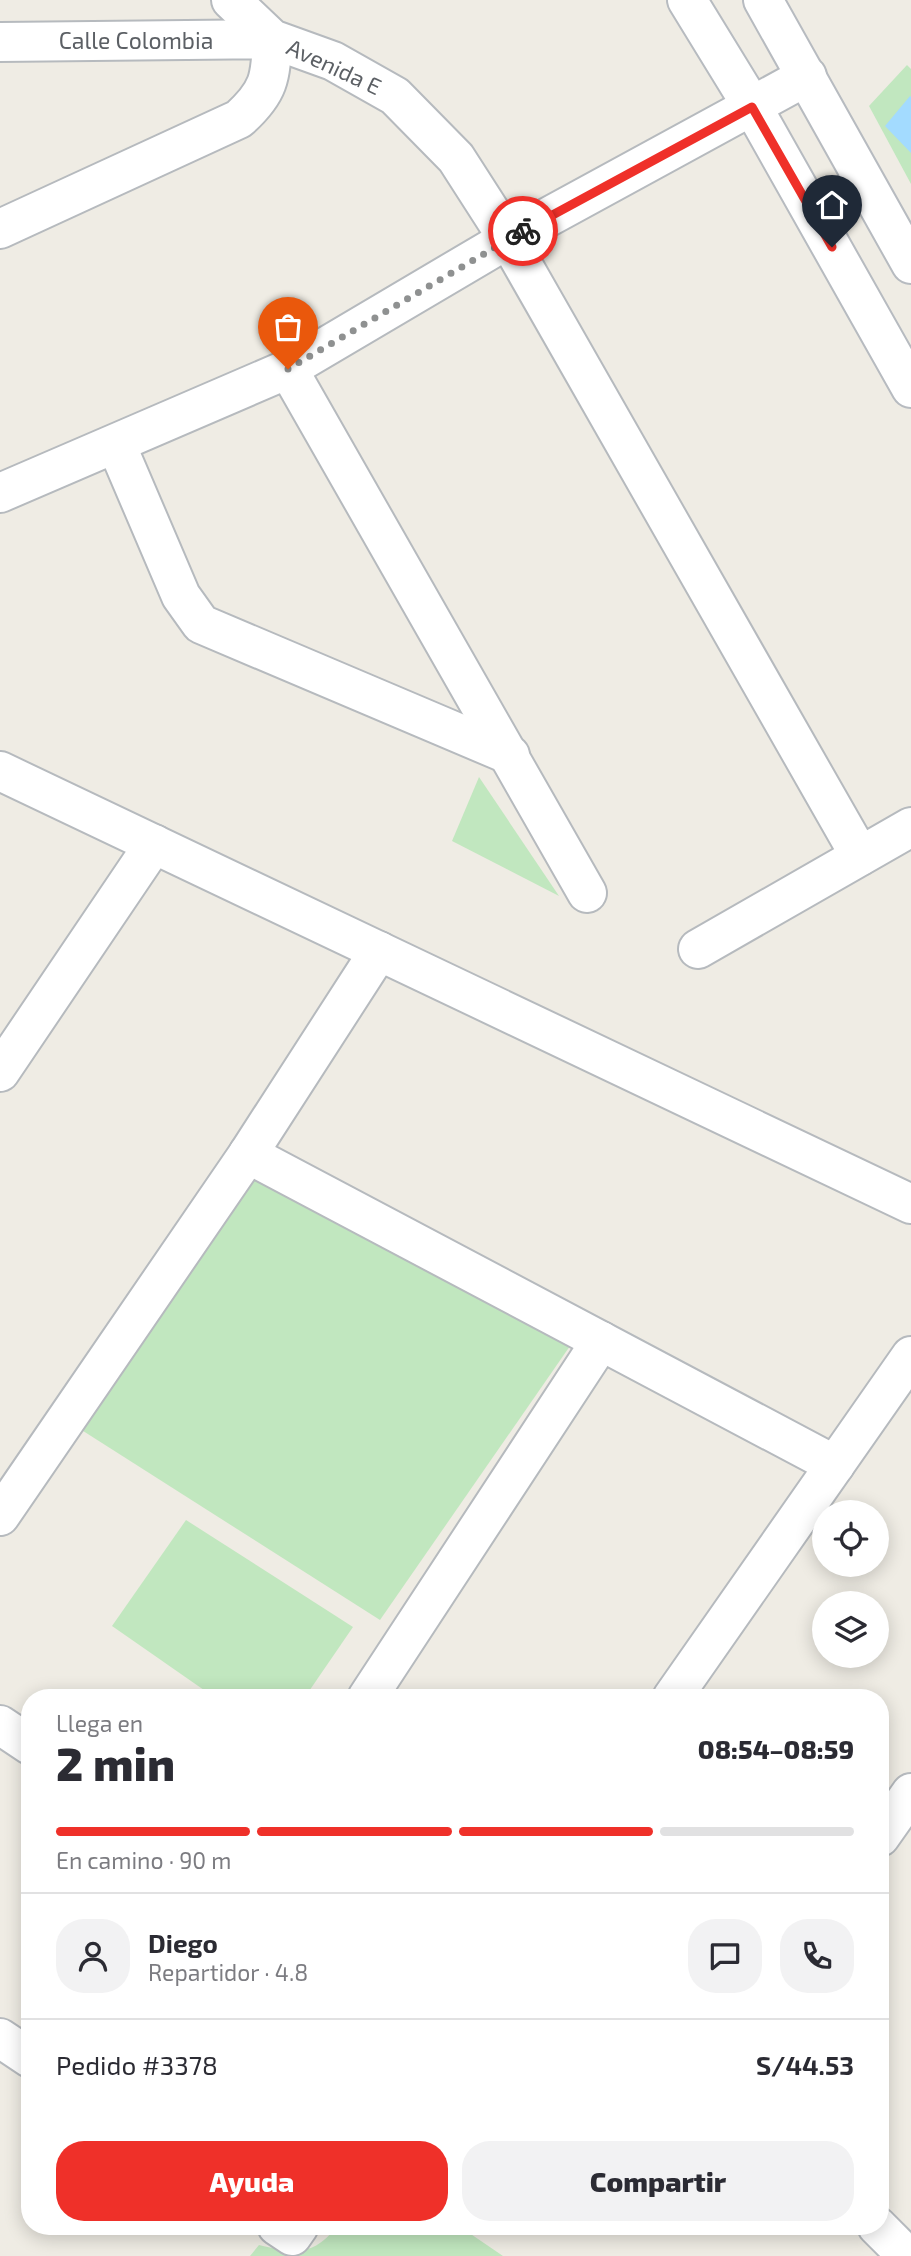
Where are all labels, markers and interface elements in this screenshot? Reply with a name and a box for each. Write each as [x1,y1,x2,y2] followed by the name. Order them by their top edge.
[59,26,213,54] street label: Calle Colombia
[283,32,386,100] street label: Avenida E
[802,175,862,247] pin
[813,186,851,224] icon: home
[488,196,558,266] courier
[504,212,542,250] icon: bike
[258,297,318,369] pin
[269,308,307,346] icon: bag
[812,1500,889,1668] map controls
[812,1500,889,1577] button: locate
[812,1591,889,1668] button: layers
[56,1709,143,1737] text: Llega en
[698,1733,854,1764] text: 08:54–08:59
[56,1735,175,1790] text: 2 min
[56,1846,232,1874] text: En camino · 90 m
[56,1919,130,1993] button: person
[688,1919,762,1993] button: chat
[780,1919,854,1993] button: phone
[148,1927,218,1958] text: Diego
[148,1958,308,1986] text: Repartidor · 4.8
[56,2049,218,2080] text: Pedido #3378
[756,2049,854,2080] text: S/44.53
[56,2141,448,2221] button: Ayuda
[462,2141,854,2221] button: Compartir

